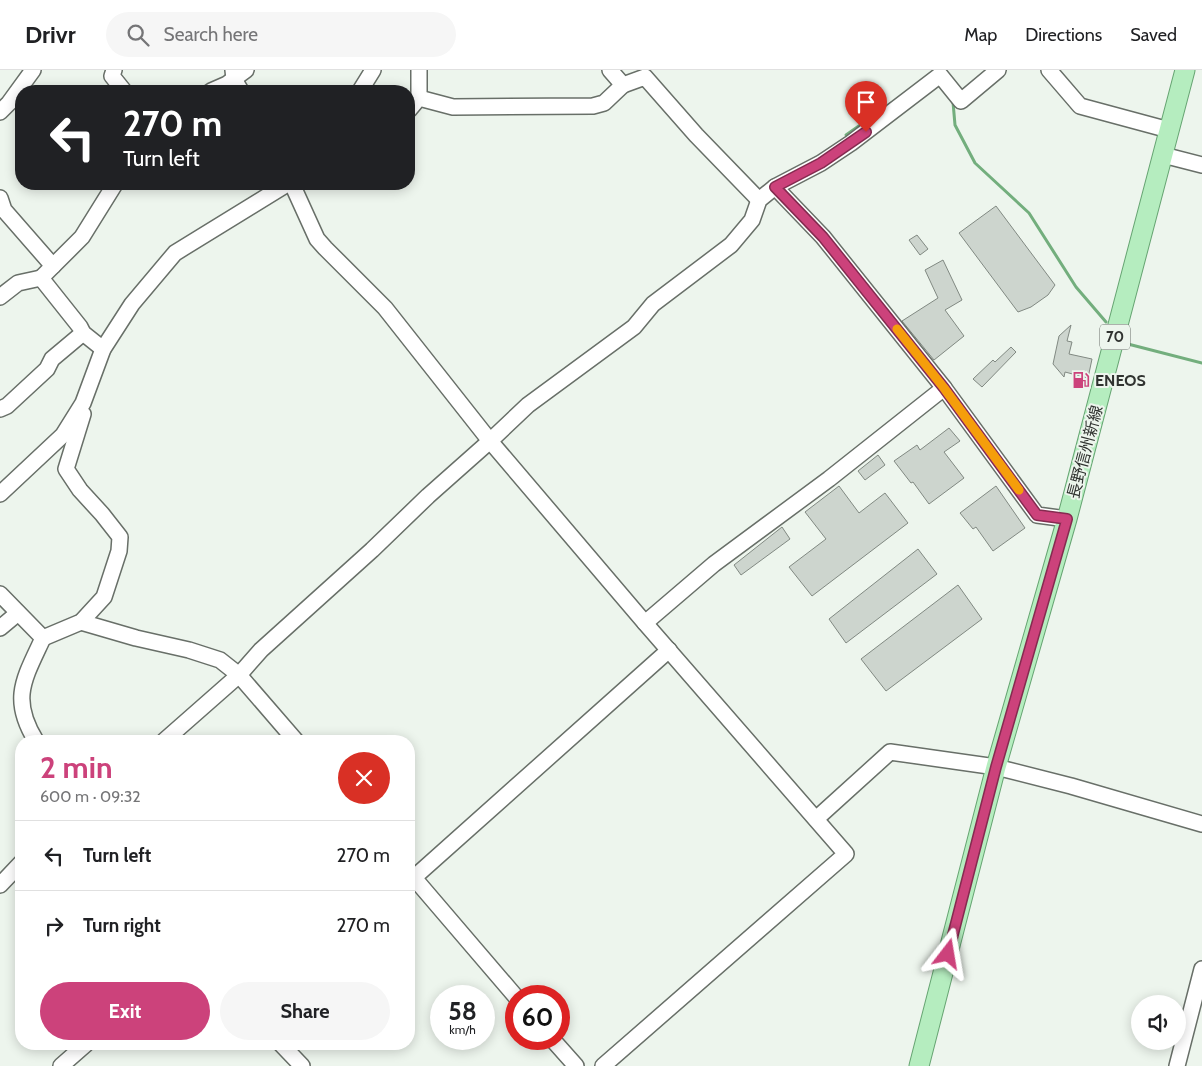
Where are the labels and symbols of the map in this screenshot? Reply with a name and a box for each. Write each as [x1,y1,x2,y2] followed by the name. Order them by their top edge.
[845,81,887,132] pin
[1100,324,1130,350] road number: 70
[1071,370,1091,390] fuel station icon: ENEOS
[1095,371,1146,390] place label: ENEOS
[1063,403,1107,501] street label: 長野信州新線
[921,927,973,979] position arrow
[505,985,570,1050] speed limit sign: 60

